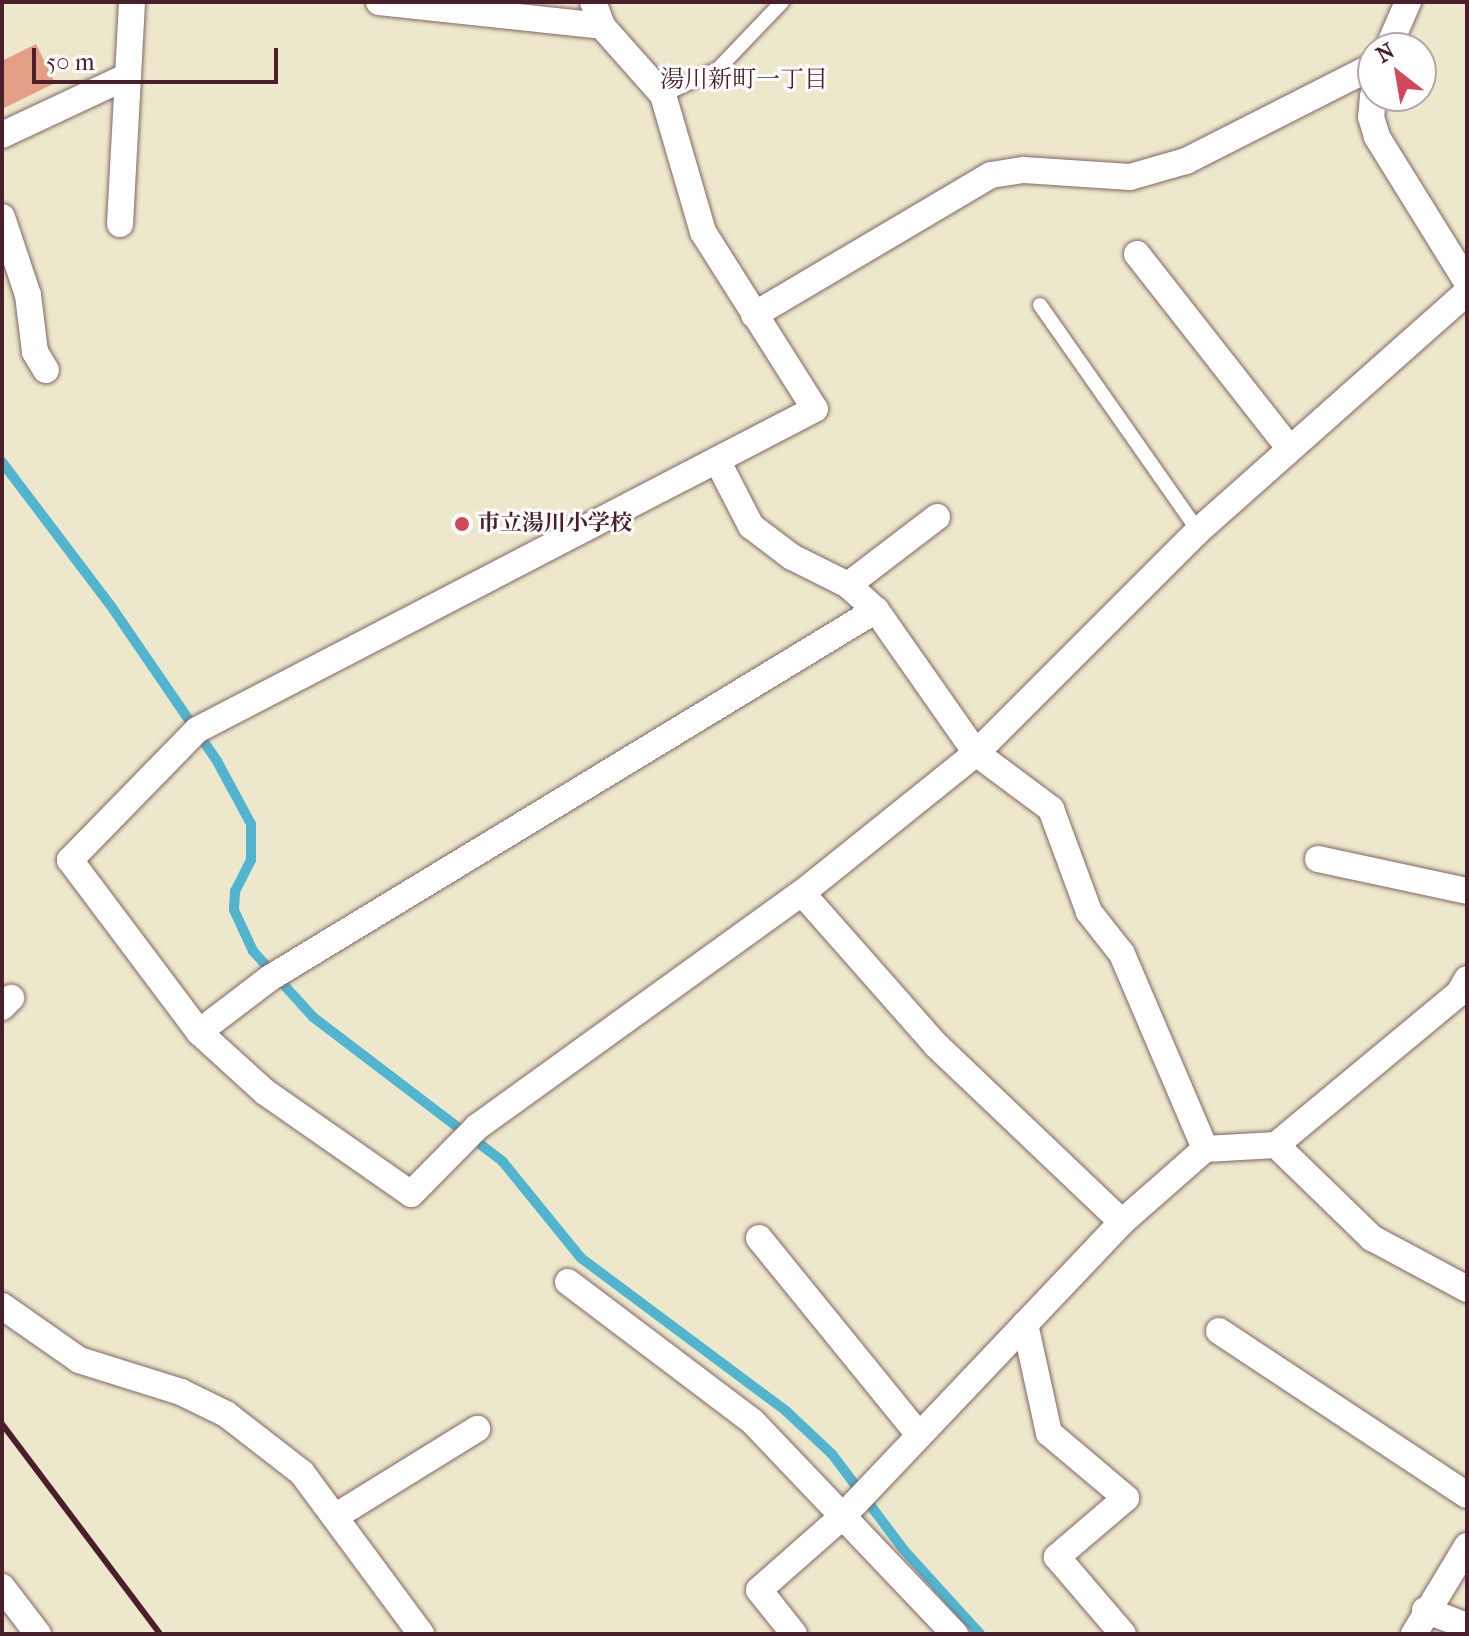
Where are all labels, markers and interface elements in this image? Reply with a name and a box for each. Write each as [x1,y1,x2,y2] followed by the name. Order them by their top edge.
[36,32,282,82] scale bar
[1357,32,1437,112] north arrow
[1372,38,1400,69] text: N
[46,48,95,76] text: 50 m
[660,66,828,94] district label: 湯川新町一丁目
[478,511,632,537] place label: 市立湯川小学校
[453,515,471,533] marker: 市立湯川小学校

